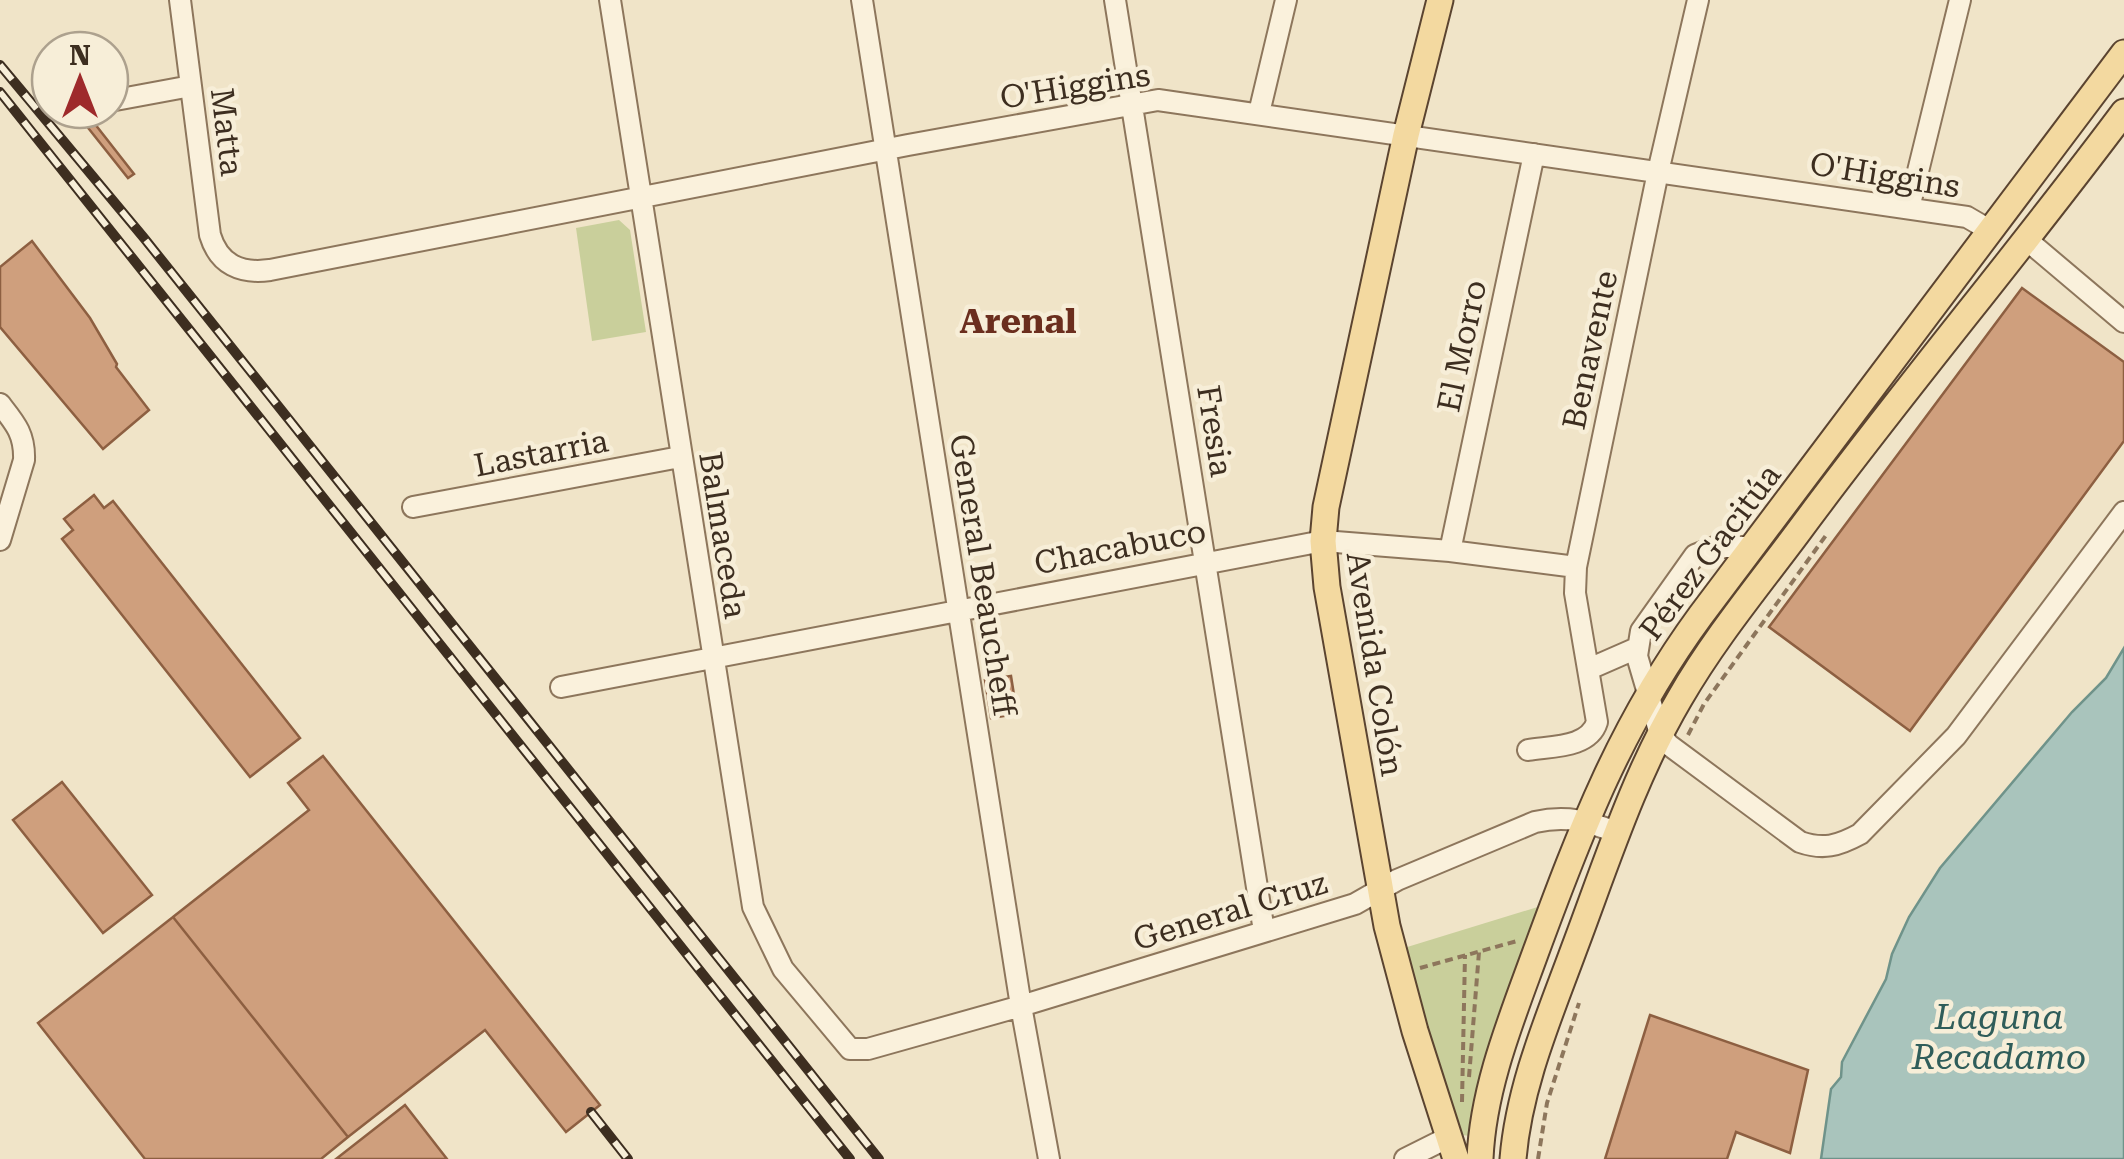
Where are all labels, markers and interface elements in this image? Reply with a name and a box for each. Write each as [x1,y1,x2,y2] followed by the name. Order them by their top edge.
[30,30,130,130] north arrow
[69,39,91,72] text: N
[997,55,1153,117] street label: O'Higgins
[203,86,251,178] street label: Matta
[1807,144,1963,206] street label: O'Higgins
[1555,267,1625,433] street label: Benavente
[1429,277,1495,415] street label: El Morro
[959,301,1077,342] district label: Arenal
[1189,383,1241,479] street label: Fresia
[471,421,611,485] street label: Lastarria
[942,431,1024,719] street label: General Beaucheff
[691,449,755,621] street label: Balmaceda
[1631,456,1789,648] street label: Pérez Gacitúa
[1031,512,1209,582] street label: Chacabuco
[1339,549,1411,779] street label: Avenida Colón
[1128,863,1332,959] street label: General Cruz
[1911,997,2086,1078] water label: Laguna Recadamo

